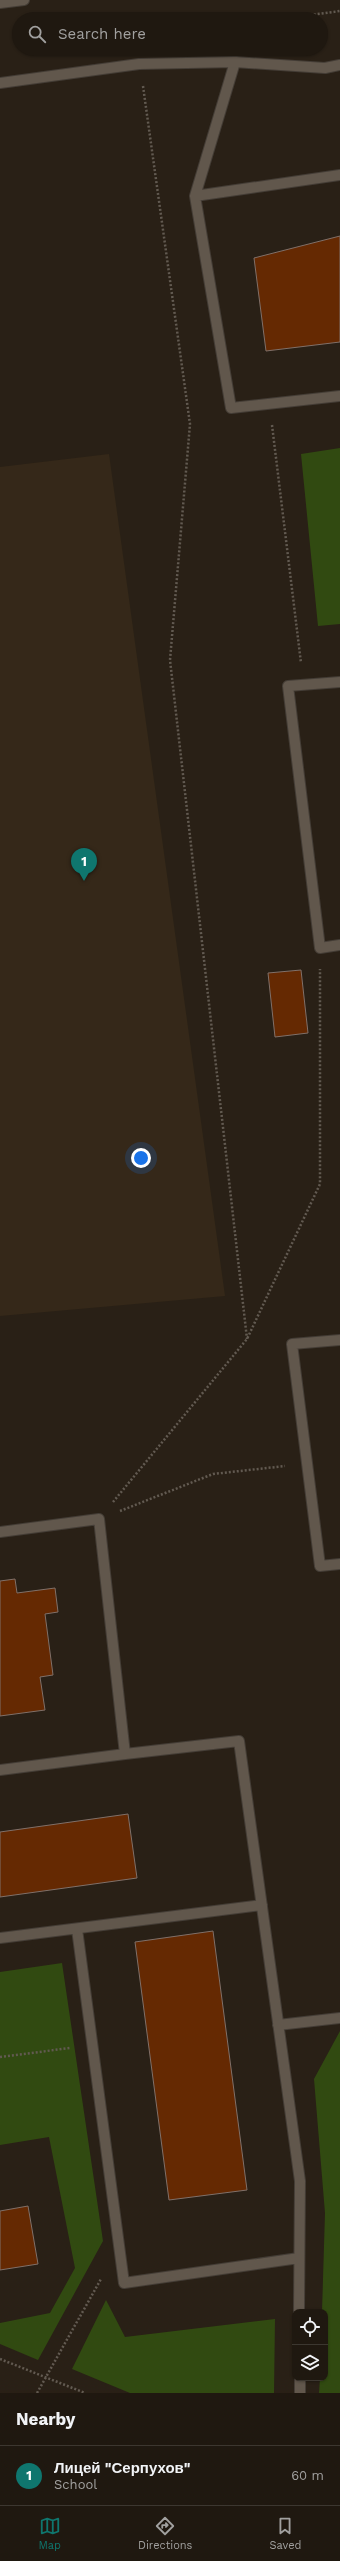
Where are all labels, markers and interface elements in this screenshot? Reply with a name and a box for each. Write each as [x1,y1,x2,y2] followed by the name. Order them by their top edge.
[12,12,328,56] search box
[26,23,48,45] icon: search
[58,25,146,43] text: Search here
[71,848,97,881] pin: 1
[131,1148,151,1168] your location
[292,2309,328,2381] map controls
[292,2309,328,2345] button: locate
[292,2345,328,2381] button: layers
[16,2409,75,2429] text: Nearby
[54,2459,191,2477] text: Лицей "Серпухов"
[26,2468,32,2483] text: 1
[291,2468,324,2483] text: 60 m
[54,2477,97,2492] text: School
[39,2515,61,2552] tab: Map
[138,2515,192,2552] tab: Directions
[269,2515,301,2552] tab: Saved

